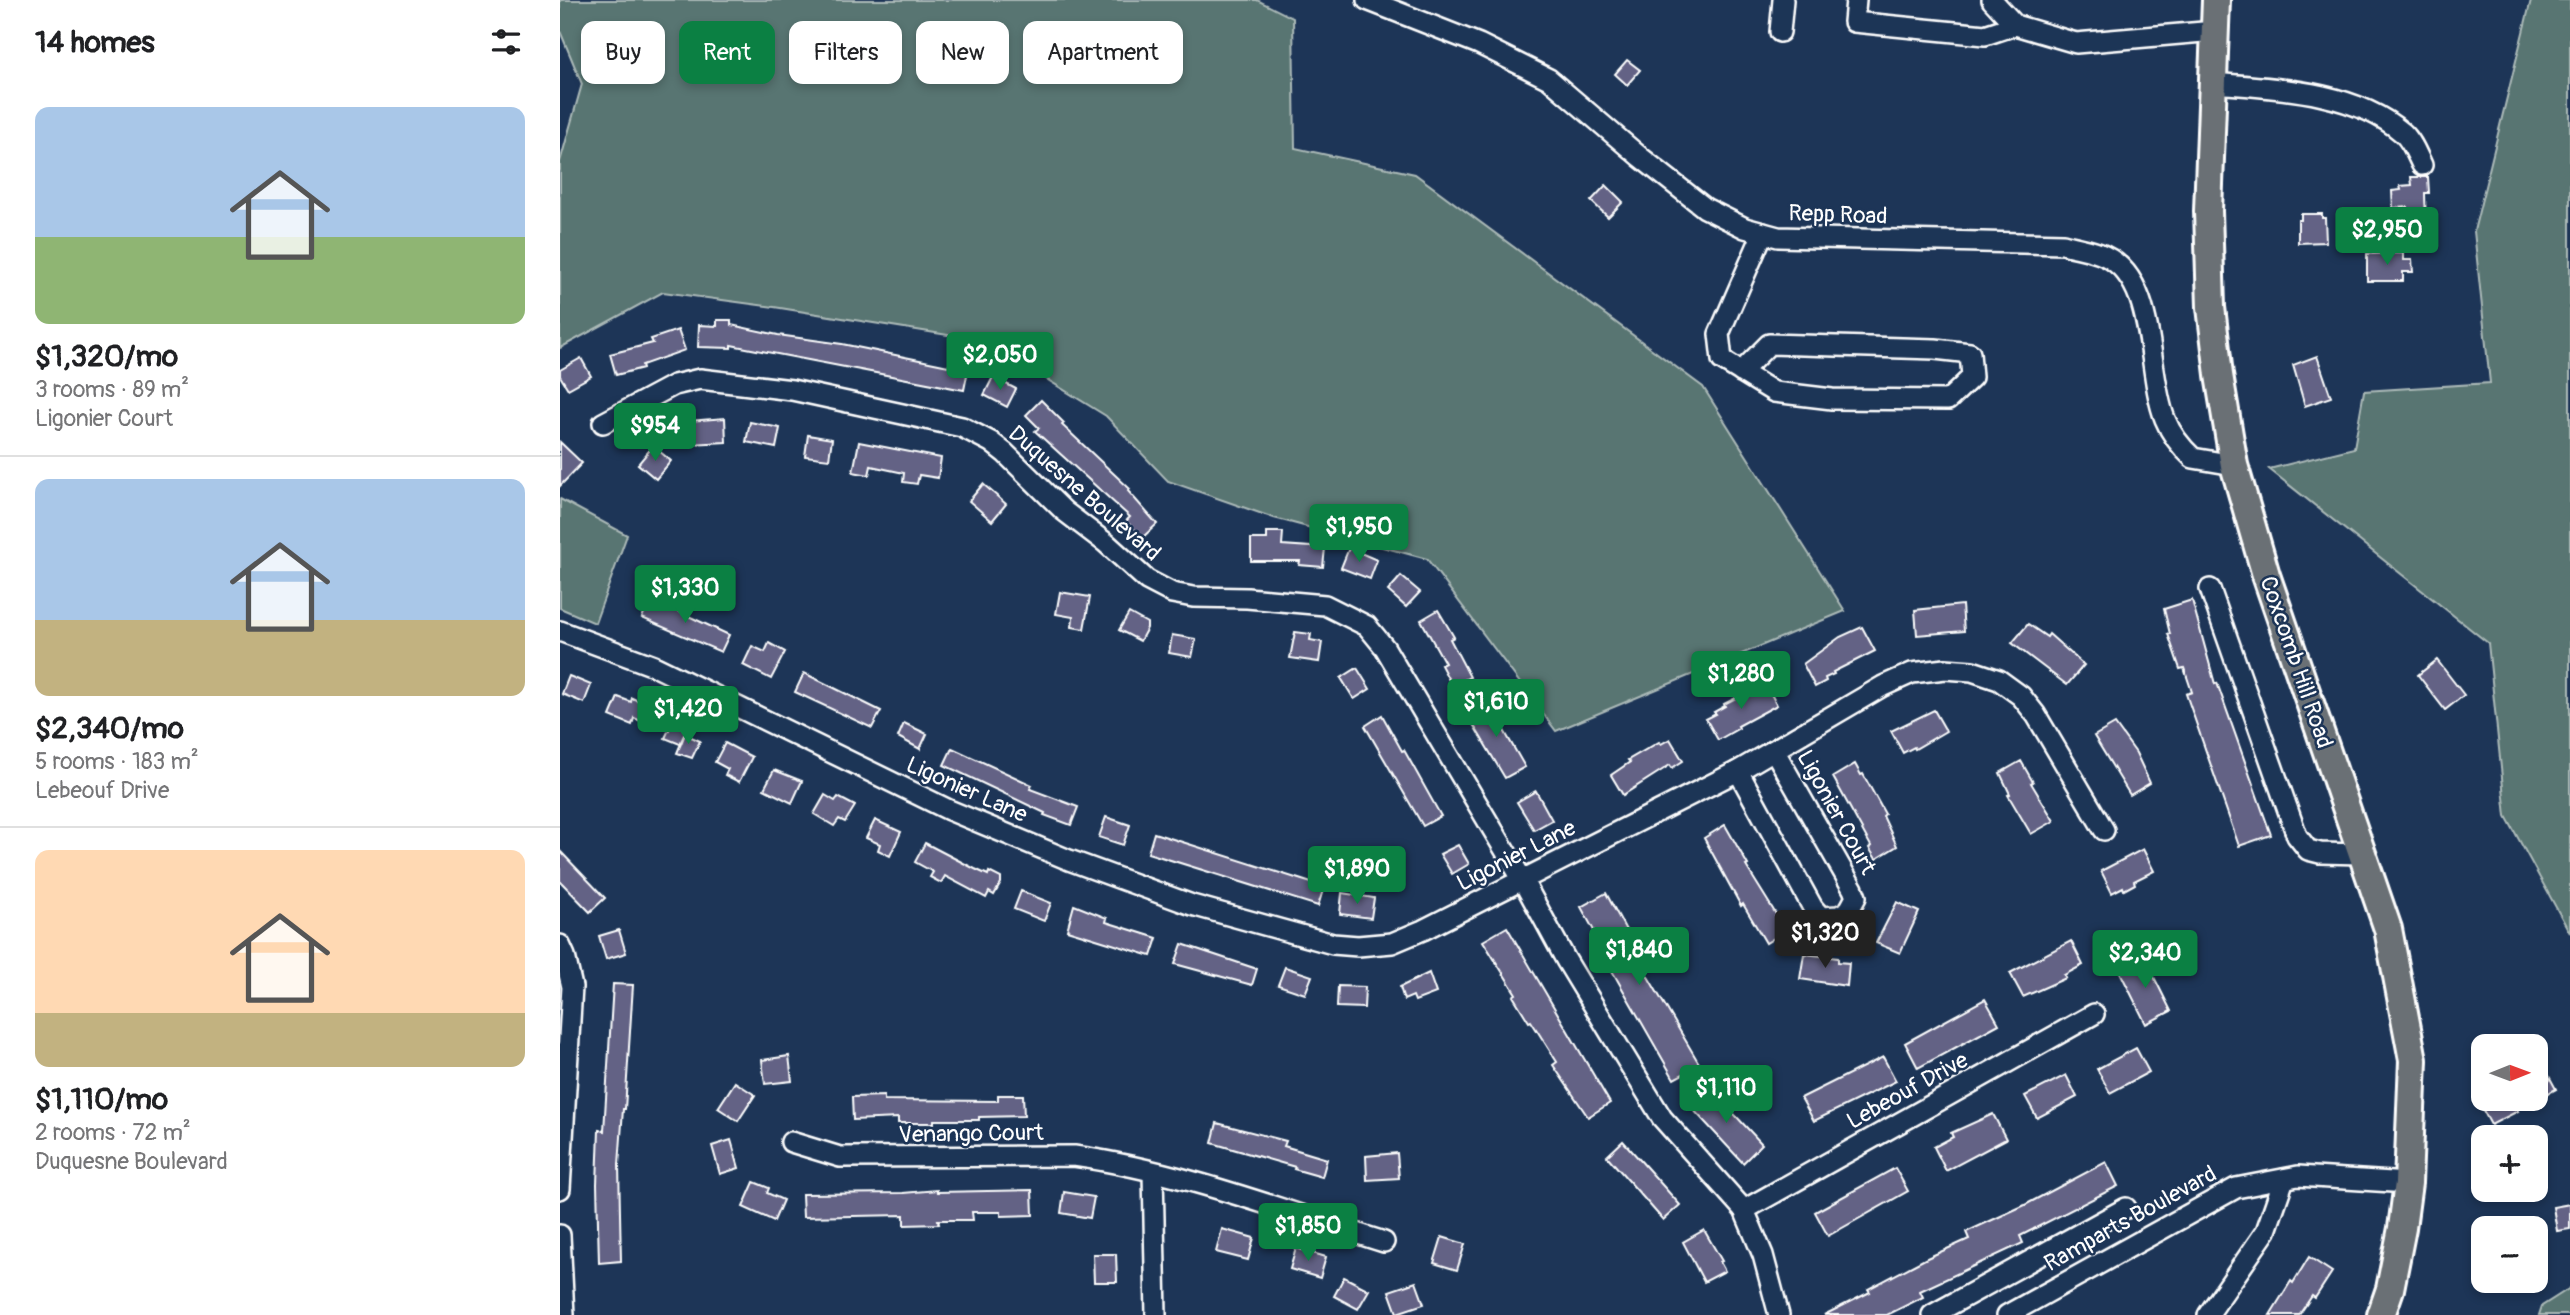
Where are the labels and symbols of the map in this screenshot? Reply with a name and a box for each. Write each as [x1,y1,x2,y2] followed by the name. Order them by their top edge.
[1788,198,1888,231] street label: Repp Road
[2330,208,2444,267] pin: $2,950
[943,332,1057,392] pin: $2,050
[614,404,696,463] pin: $954
[1002,419,1167,568] street label: Duquesne Boulevard
[1302,504,1416,564] pin: $1,950
[628,566,742,625] pin: $1,330
[2254,572,2340,752] street label: Coxcomb Hill Road
[1684,652,1798,711] pin: $1,280
[1439,680,1553,739] pin: $1,610
[631,686,745,746] pin: $1,420
[1790,745,1883,880] street label: Ligonier Court
[902,750,1033,829] street label: Ligonier Lane
[1452,813,1581,898] street label: Ligonier Lane
[1300,846,1414,906] pin: $1,890
[1768,911,1882,970] pin: $1,320
[1582,928,1696,987] pin: $1,840
[2088,930,2202,990] pin: $2,340
[2471,1034,2548,1111] north arrow
[1841,1045,1974,1136] street label: Lebeouf Drive
[1669,1066,1783,1125] pin: $1,110
[898,1118,1045,1149] street label: Venango Court
[2039,1159,2221,1278] street label: Ramparts Boulevard
[1251,1204,1365,1263] pin: $1,850

